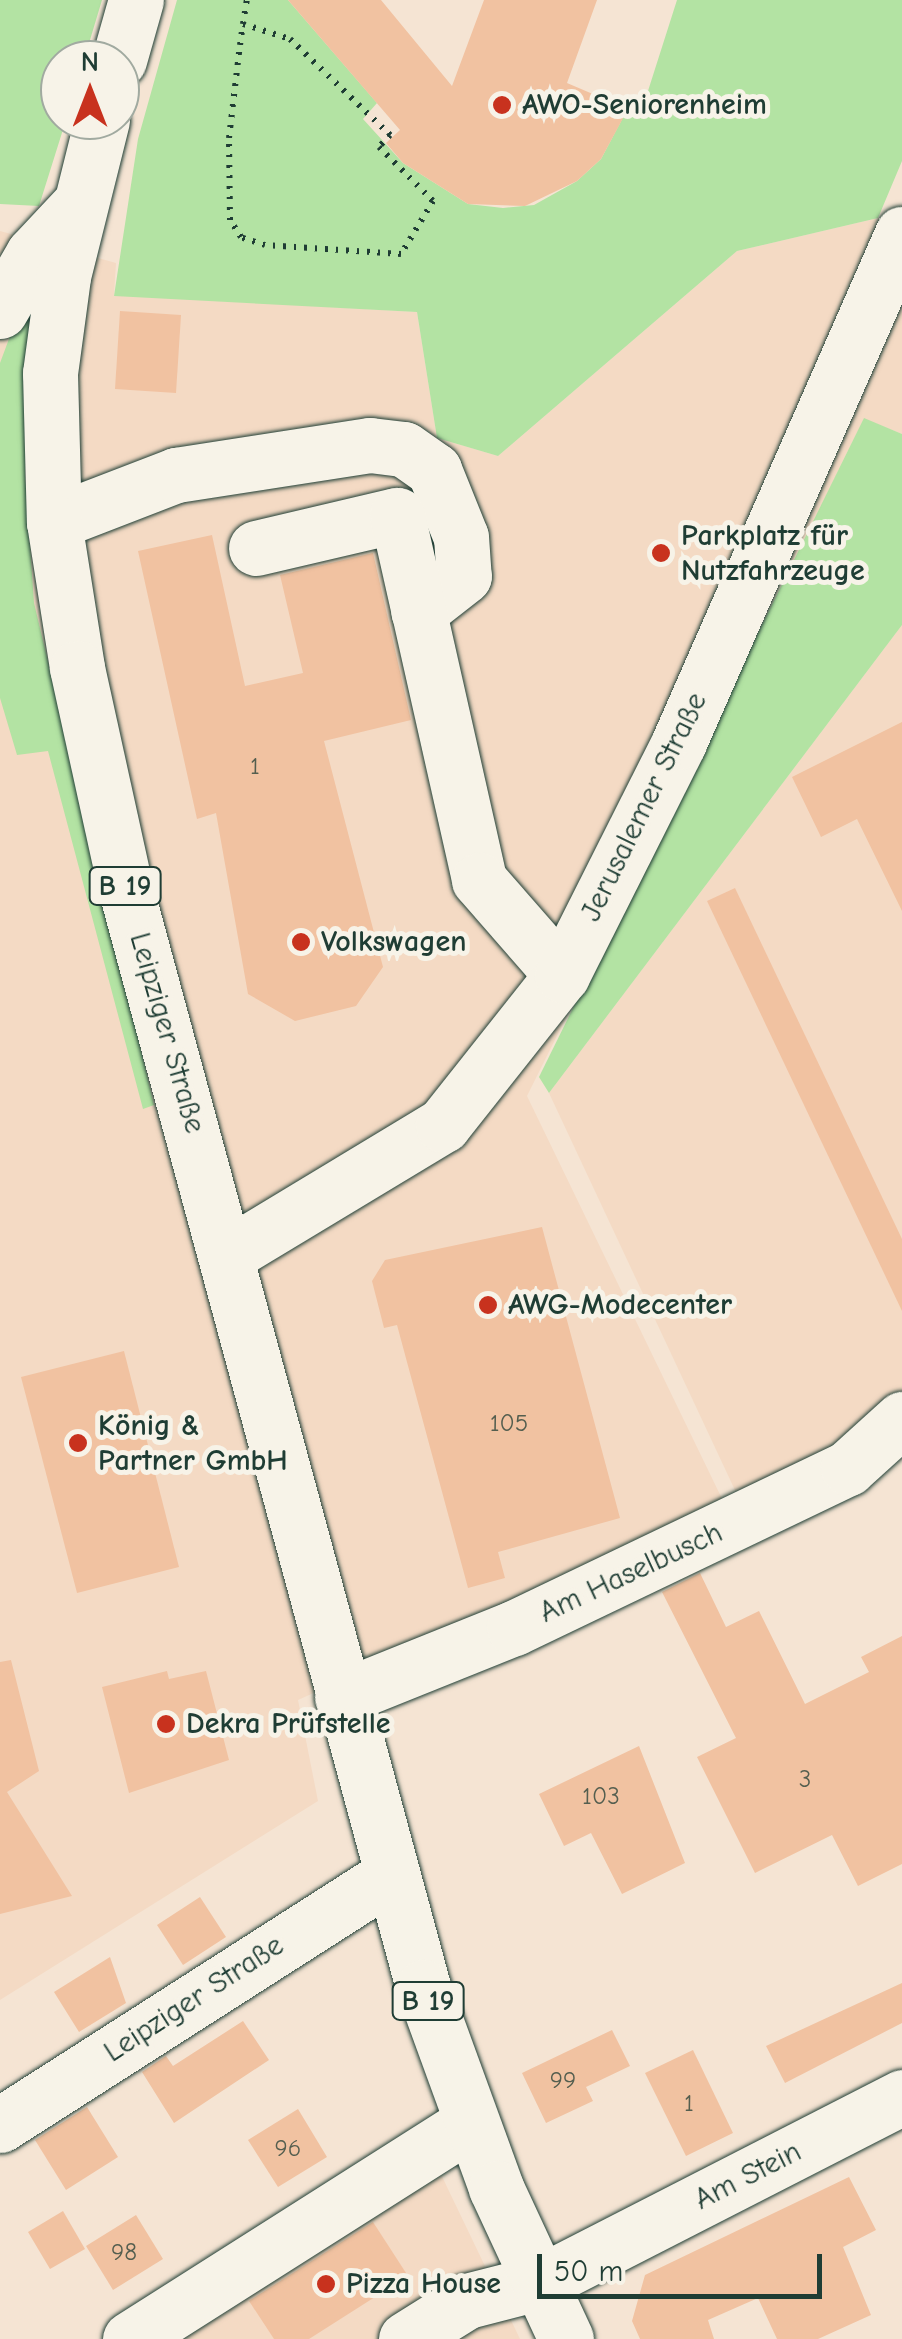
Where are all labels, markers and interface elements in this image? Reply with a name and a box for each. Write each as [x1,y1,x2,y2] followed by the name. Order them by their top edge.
[40,40,140,140] north arrow
[81,46,99,78] text: N
[522,87,767,123] place label: AWO-Seniorenheim
[491,94,513,116] marker: AWO-Seniorenheim
[681,518,865,588] place label: Parkplatz für Nutzfahrzeuge
[650,542,672,564] marker: Parkplatz für Nutzfahrzeuge
[573,687,715,927] street label: Jerusalemer Straße
[250,751,260,781] house number: 1
[88,863,162,909] road number: B 19
[321,924,467,960] place label: Volkswagen
[121,929,213,1137] street label: Leipziger Straße
[290,931,312,953] marker: Volkswagen
[508,1287,732,1323] place label: AWG-Modecenter
[477,1294,499,1316] marker: AWG-Modecenter
[98,1408,288,1478] place label: König & Partner GmbH
[490,1408,528,1438] house number: 105
[67,1432,89,1454] marker: König & Partner GmbH
[534,1515,728,1631] street label: Am Haselbusch
[186,1706,390,1742] place label: Dekra Prüfstelle
[155,1713,177,1735] marker: Dekra Prüfstelle
[799,1764,811,1794] house number: 3
[582,1781,620,1811] house number: 103
[97,1928,291,2070] street label: Leipziger Straße
[390,1978,466,2024] road number: B 19
[550,2065,576,2095] house number: 99
[684,2088,694,2118] house number: 1
[275,2133,301,2163] house number: 96
[689,2134,807,2218] street label: Am Stein
[542,2234,827,2296] scale bar
[111,2237,137,2267] house number: 98
[554,2254,623,2289] text: 50 m
[346,2266,501,2302] place label: Pizza House
[315,2273,337,2295] marker: Pizza House

